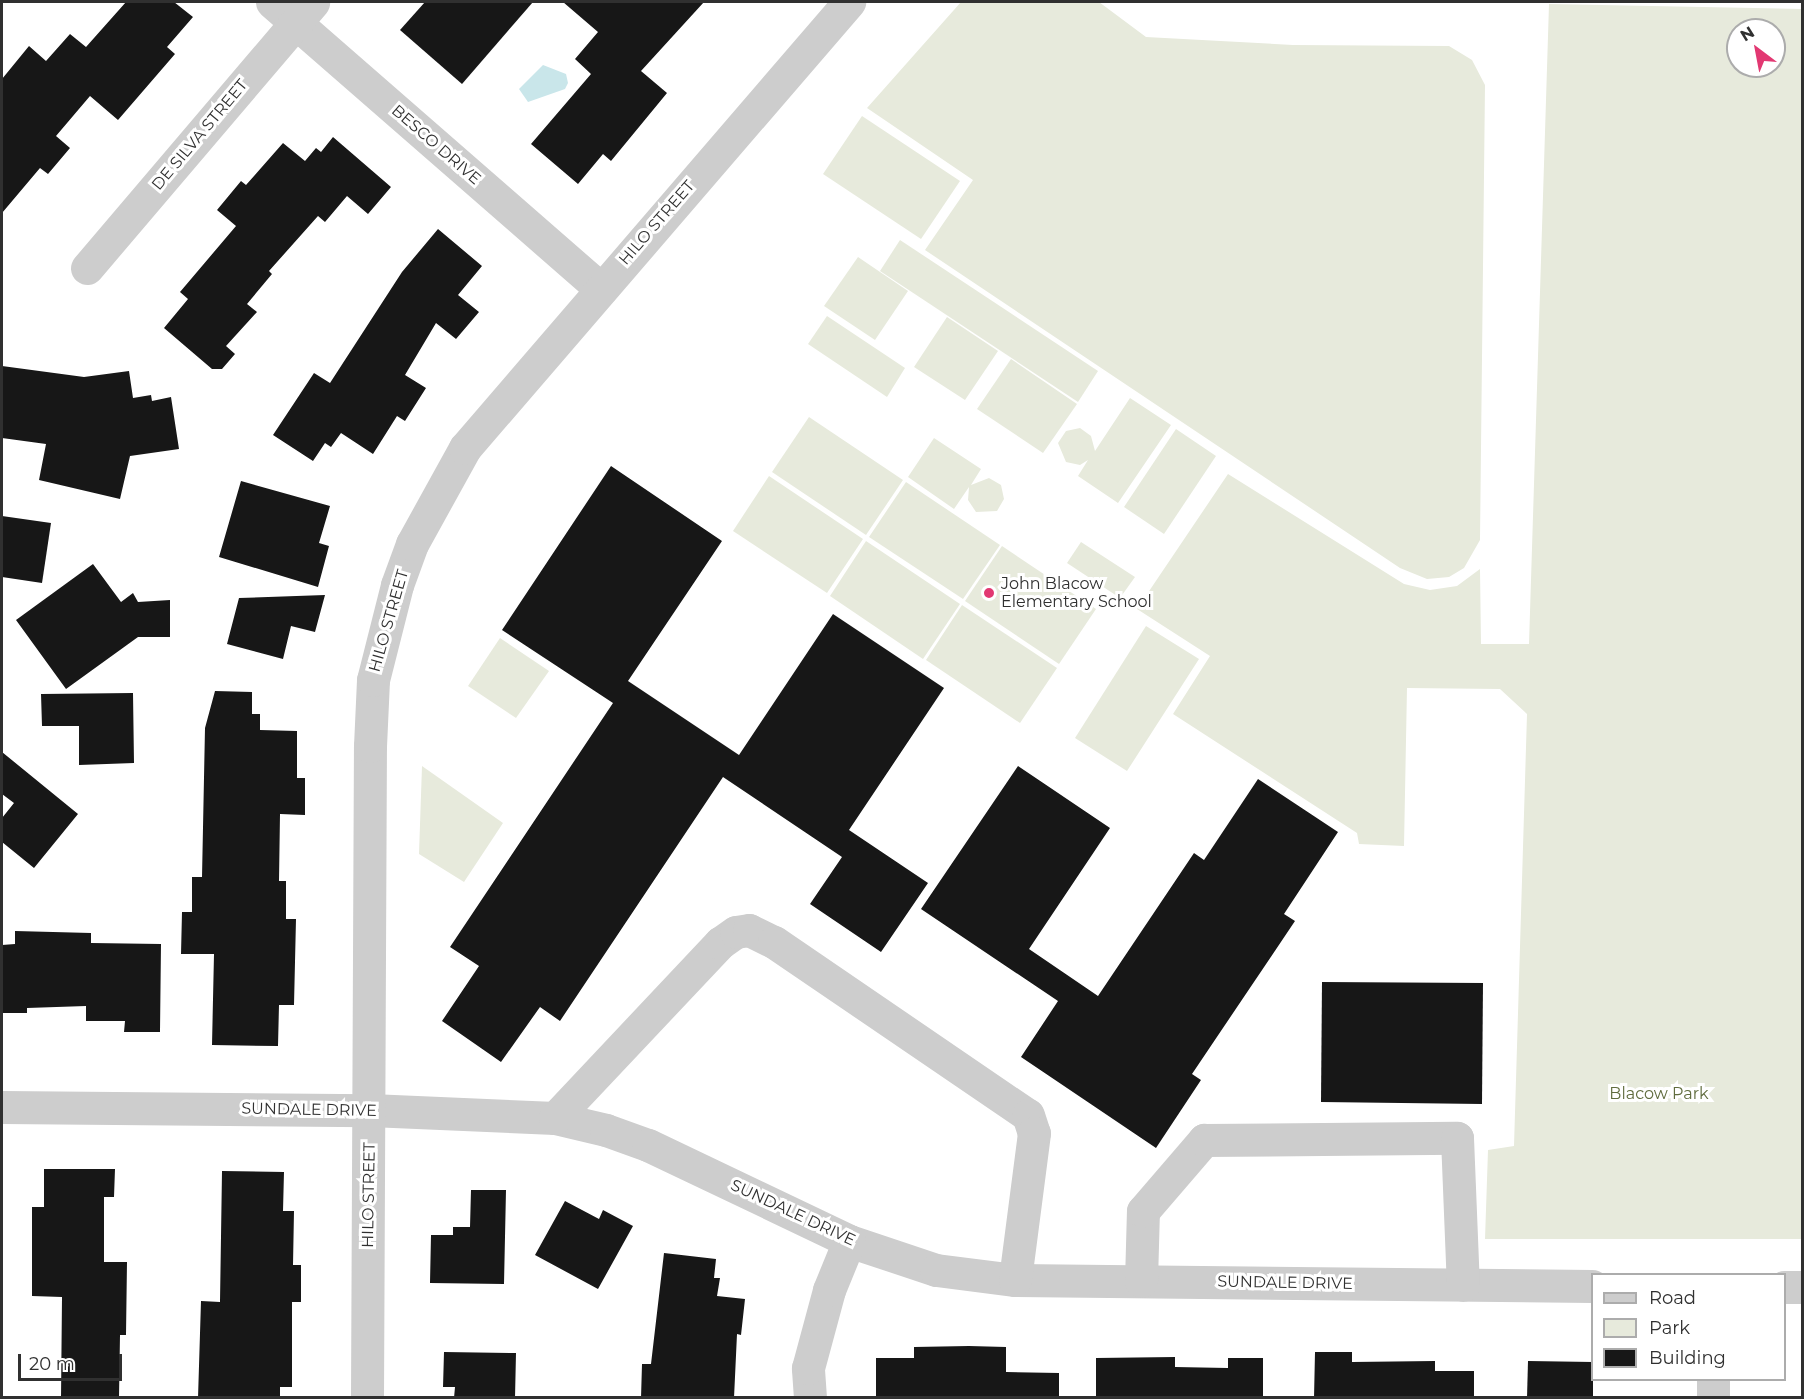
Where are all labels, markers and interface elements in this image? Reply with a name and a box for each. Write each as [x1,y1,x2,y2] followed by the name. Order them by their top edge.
[1726,18,1786,78] north arrow
[1737,23,1758,45] text: N
[148,76,252,194] street label: DE SILVA STREET
[387,101,485,189] street label: BESCO DRIVE
[615,177,699,269] street label: HILO STREET
[365,568,413,674] street label: HILO STREET
[1001,574,1152,612] place label: John Blacow Elementary School
[982,586,996,600] marker: John Blacow Elementary School
[1609,1084,1709,1104] park label: Blacow Park
[241,1099,377,1121] street label: SUNDALE DRIVE
[358,1142,380,1248] street label: HILO STREET
[728,1176,858,1250] street label: SUNDALE DRIVE
[1217,1272,1353,1294] street label: SUNDALE DRIVE
[1591,1273,1786,1381] legend
[1649,1287,1696,1309] text: Road
[1649,1317,1690,1339] text: Park
[21,1342,124,1380] scale bar
[1649,1347,1726,1369] text: Building
[29,1353,75,1375] text: 20 m

